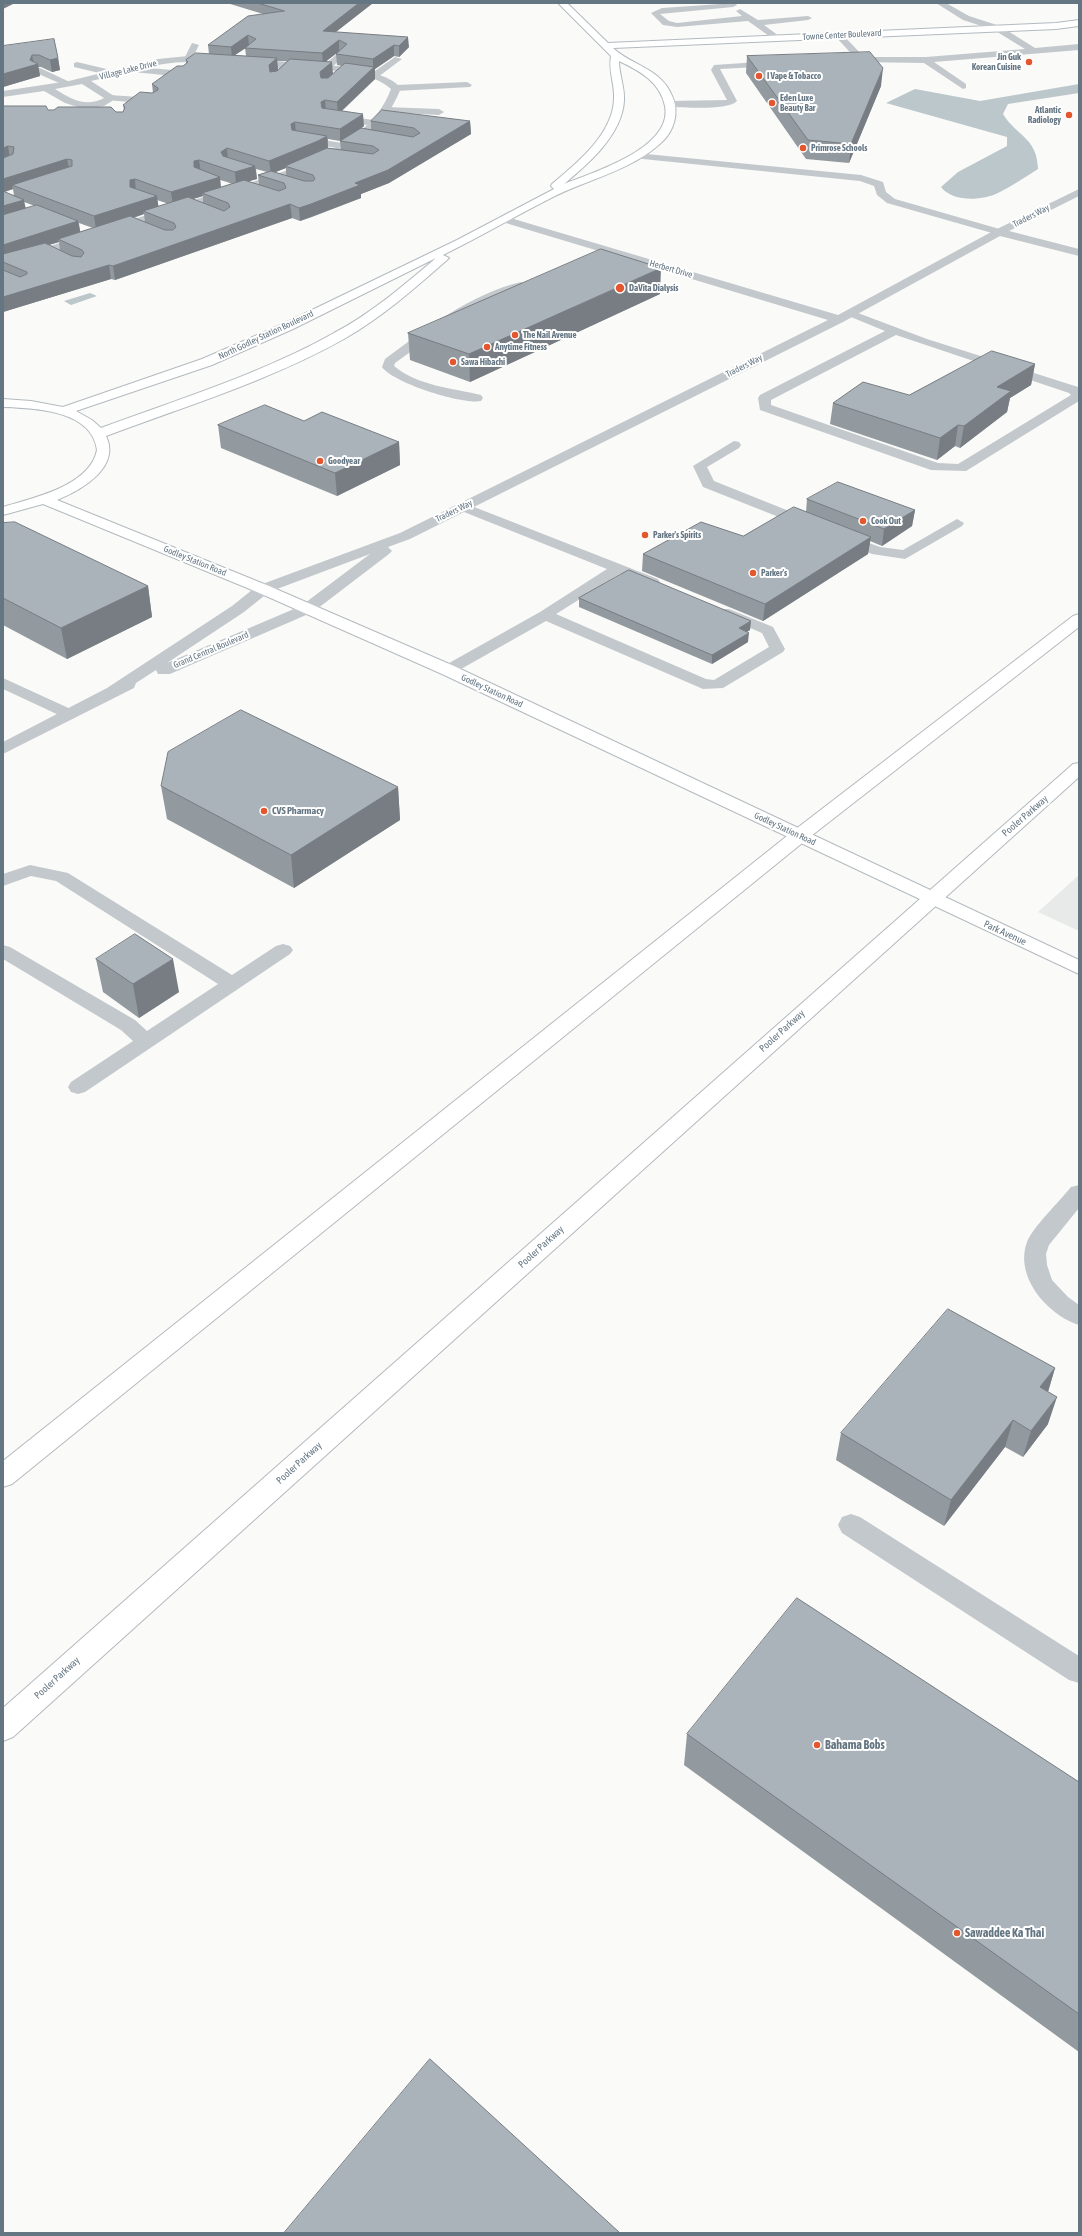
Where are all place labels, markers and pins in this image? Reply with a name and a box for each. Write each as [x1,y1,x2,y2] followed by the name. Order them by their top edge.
[972,52,1021,73] place label: Jin Guk Korean Cuisine
[1024,57,1034,67] marker: Jin Guk Korean Cuisine
[754,71,764,81] marker: I Vape & Tobacco
[767,71,821,81] place label: I Vape & Tobacco
[780,93,816,114] place label: Eden Luxe Beauty Bar
[767,98,777,108] marker: Eden Luxe Beauty Bar
[1028,105,1061,126] place label: Atlantic Radiology
[1064,110,1074,120] marker: Atlantic Radiology
[798,143,808,153] marker: Primrose Schools
[811,143,867,153] place label: Primrose Schools
[614,282,626,294] marker: DaVita Dialysis
[629,283,678,293] place label: DaVita Dialysis
[510,330,520,340] marker: The Nail Avenue
[523,330,577,340] place label: The Nail Avenue
[482,342,492,352] marker: Anytime Fitness
[495,342,547,352] place label: Anytime Fitness
[448,357,458,367] marker: Sawa Hibachi
[461,357,505,367] place label: Sawa Hibachi
[315,456,325,466] marker: Goodyear
[328,456,360,466] place label: Goodyear
[858,516,868,526] marker: Cook Out
[871,516,901,526] place label: Cook Out
[640,530,650,540] marker: Parker's Spirits
[653,530,701,540] place label: Parker's Spirits
[748,568,758,578] marker: Parker's
[761,568,787,578] place label: Parker's
[272,805,324,817] place label: CVS Pharmacy
[259,806,269,816] marker: CVS Pharmacy
[825,1738,885,1752] place label: Bahama Bobs
[812,1740,822,1750] marker: Bahama Bobs
[965,1926,1044,1940] place label: Sawaddee Ka Thai
[952,1928,962,1938] marker: Sawaddee Ka Thai

